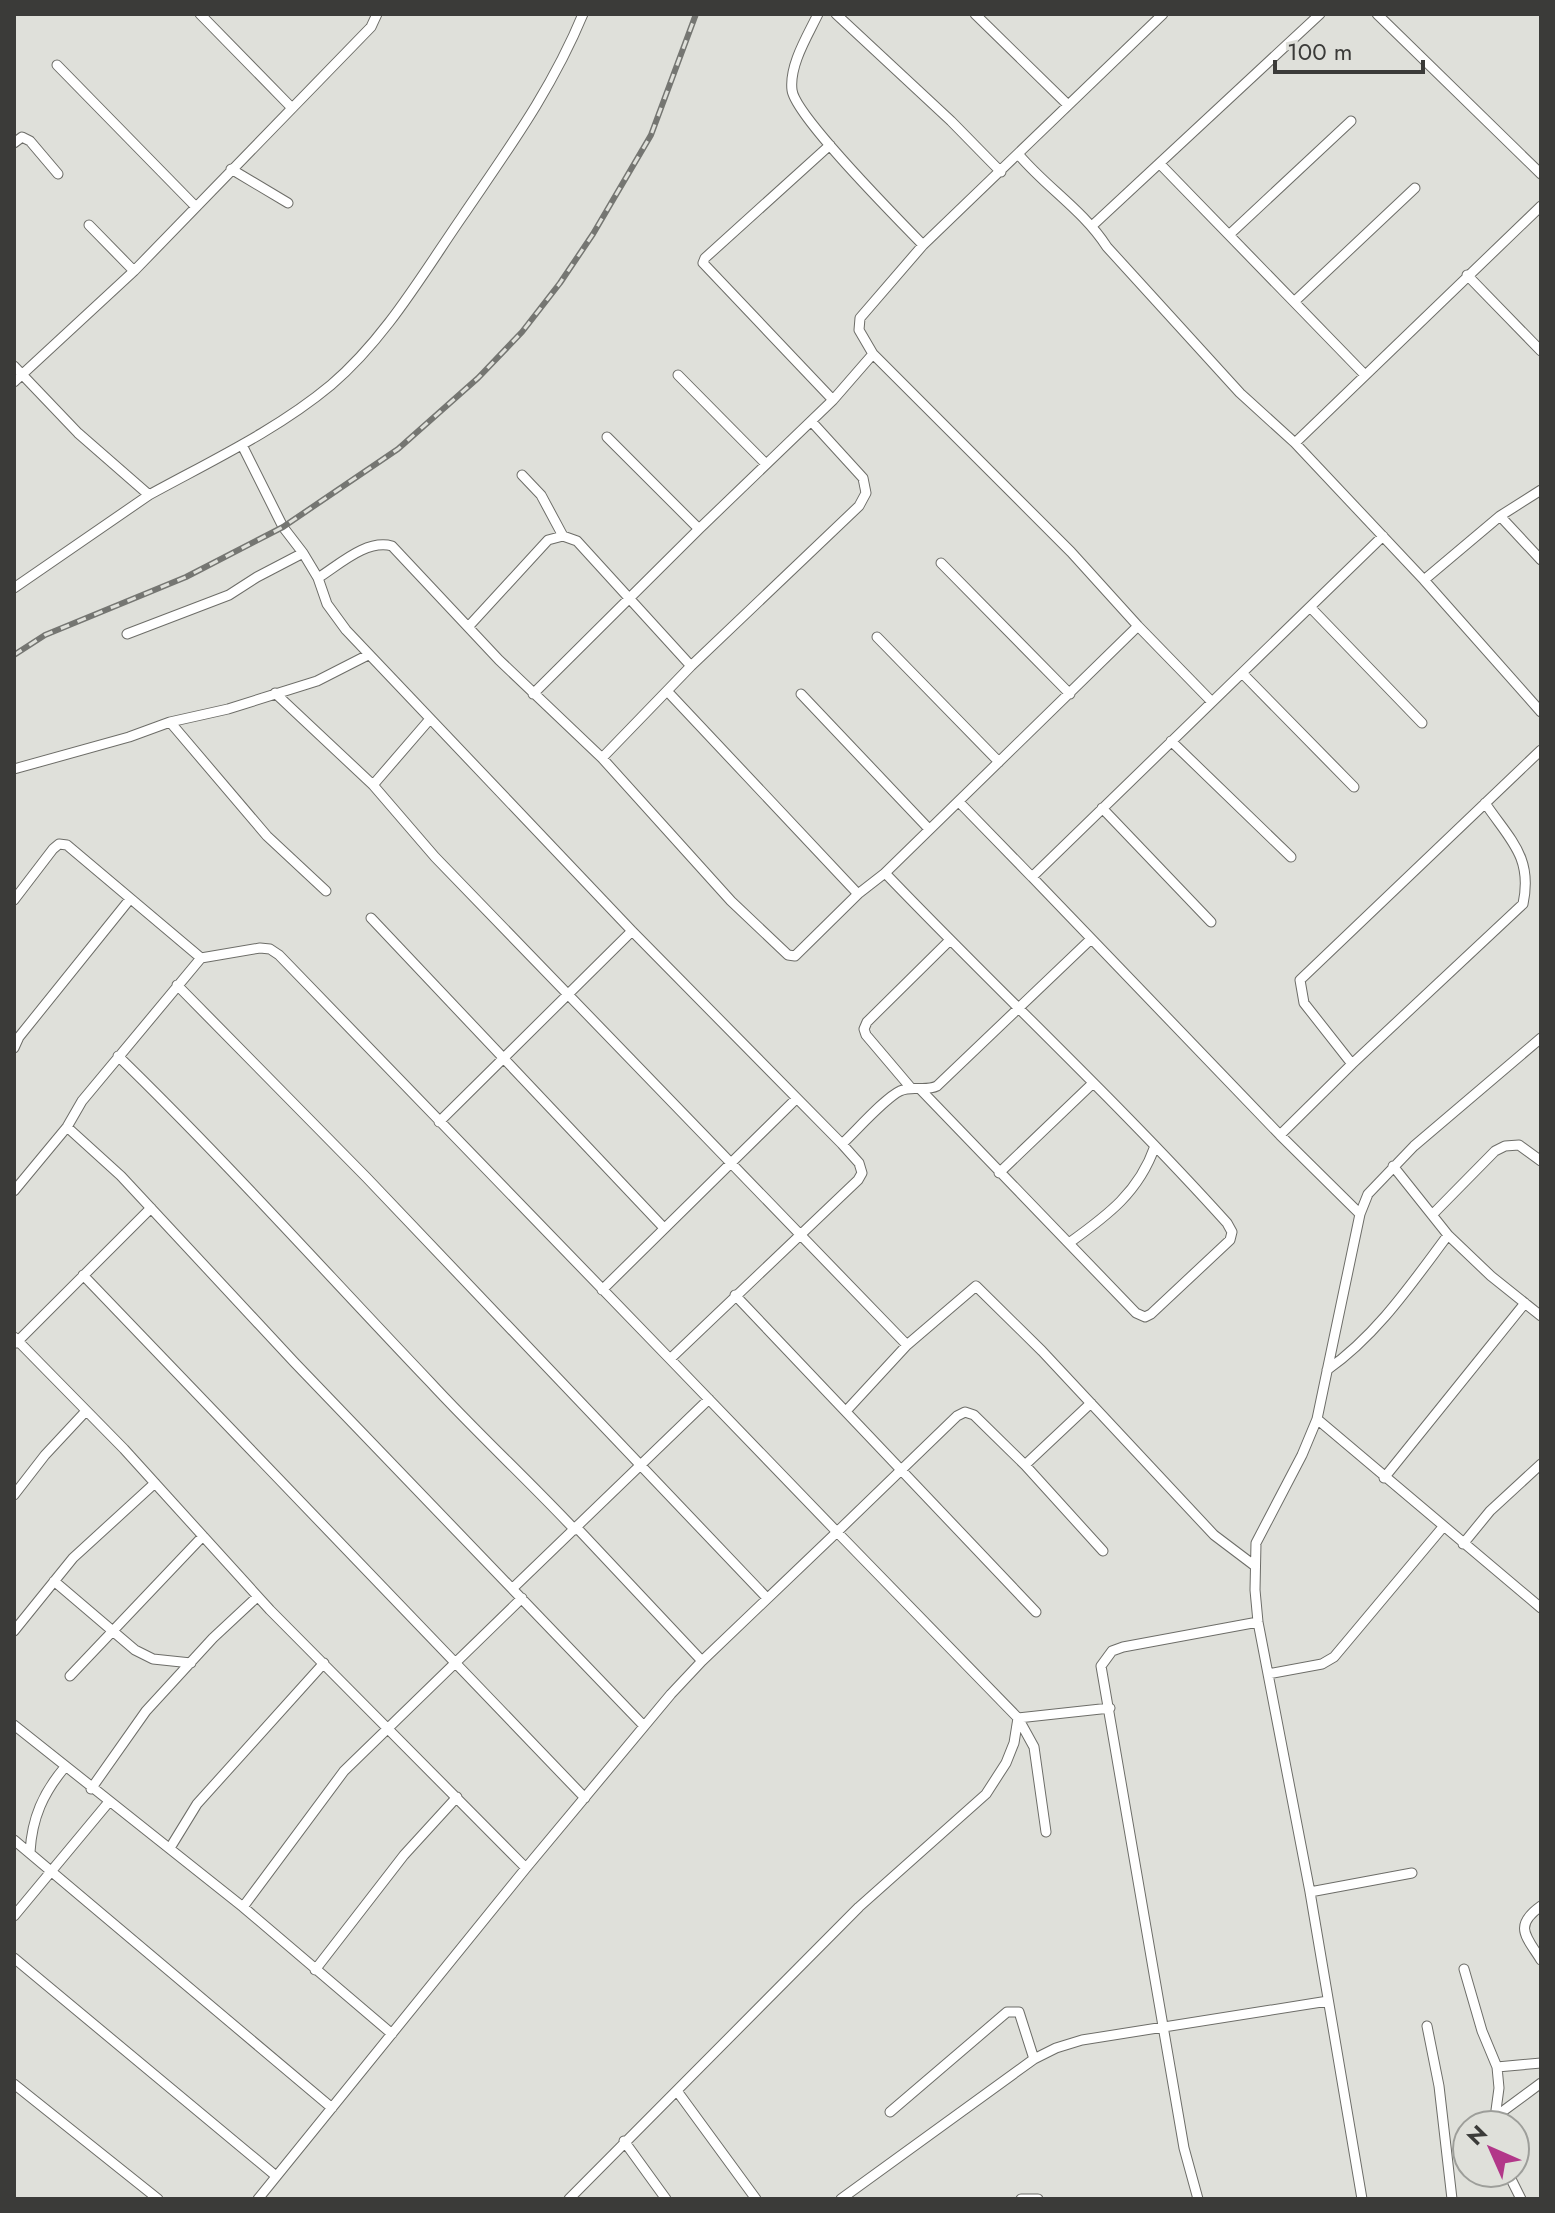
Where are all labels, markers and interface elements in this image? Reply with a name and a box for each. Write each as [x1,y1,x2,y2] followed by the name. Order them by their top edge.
[1275,24,1423,74] scale bar
[1287,34,1353,69] text: 100 m
[1451,2109,1531,2189] north arrow
[1459,2117,1494,2152] text: N

